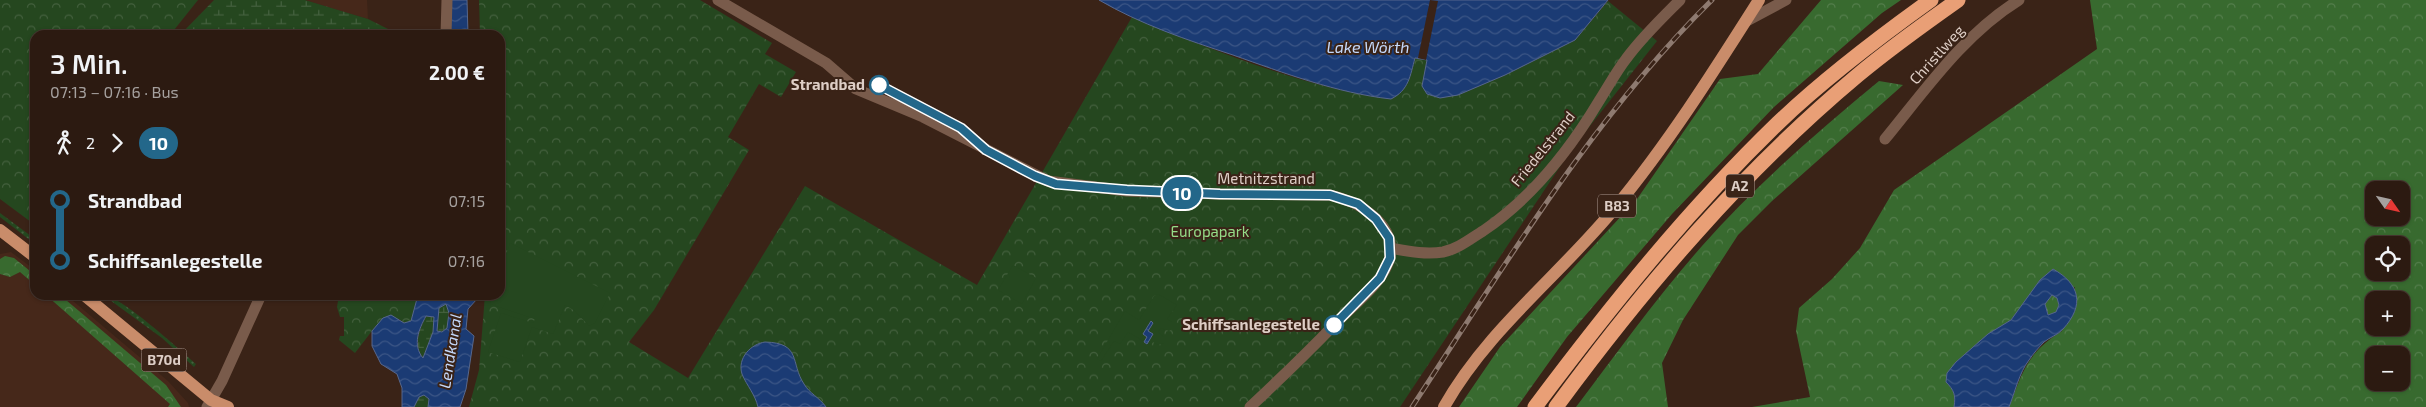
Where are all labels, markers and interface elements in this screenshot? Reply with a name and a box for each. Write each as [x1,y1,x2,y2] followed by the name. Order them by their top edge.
[1905,21,1968,88] street label: Christlweg
[1327,37,1409,56] water label: Lake Wörth
[50,46,128,80] text: 3 Min.
[429,61,485,84] text: 2.00 €
[791,75,865,93] place label: Strandbad
[869,75,889,95] marker: Strandbad
[50,82,179,101] text: 07:13 – 07:16 · Bus
[1506,107,1578,190] street label: Friedelstrand
[50,129,78,157] icon: walk
[103,129,131,157] icon: forward
[149,132,168,154] text: 10
[86,133,95,152] text: 2
[1217,169,1315,187] street label: Metnitzstrand
[1726,175,1754,198] road number: A2
[1160,177,1204,209] line badge: 10
[2365,181,2410,226] north arrow
[2365,181,2410,391] map controls
[1172,182,1192,204] text: 10
[88,189,182,212] text: Strandbad
[448,191,485,210] text: 07:15
[1598,195,1636,218] road number: B83
[1171,222,1250,240] park label: Europapark
[2365,236,2410,281] button: locate
[88,249,263,272] text: Schiffsanlegestelle
[448,251,485,270] text: 07:16
[2365,291,2410,336] button: +
[434,312,465,390] water label: Lendkanal
[1182,315,1320,333] place label: Schiffsanlegestelle
[1324,315,1344,335] marker: Schiffsanlegestelle
[2365,346,2410,391] button: −
[142,348,186,372] road number: B70d

